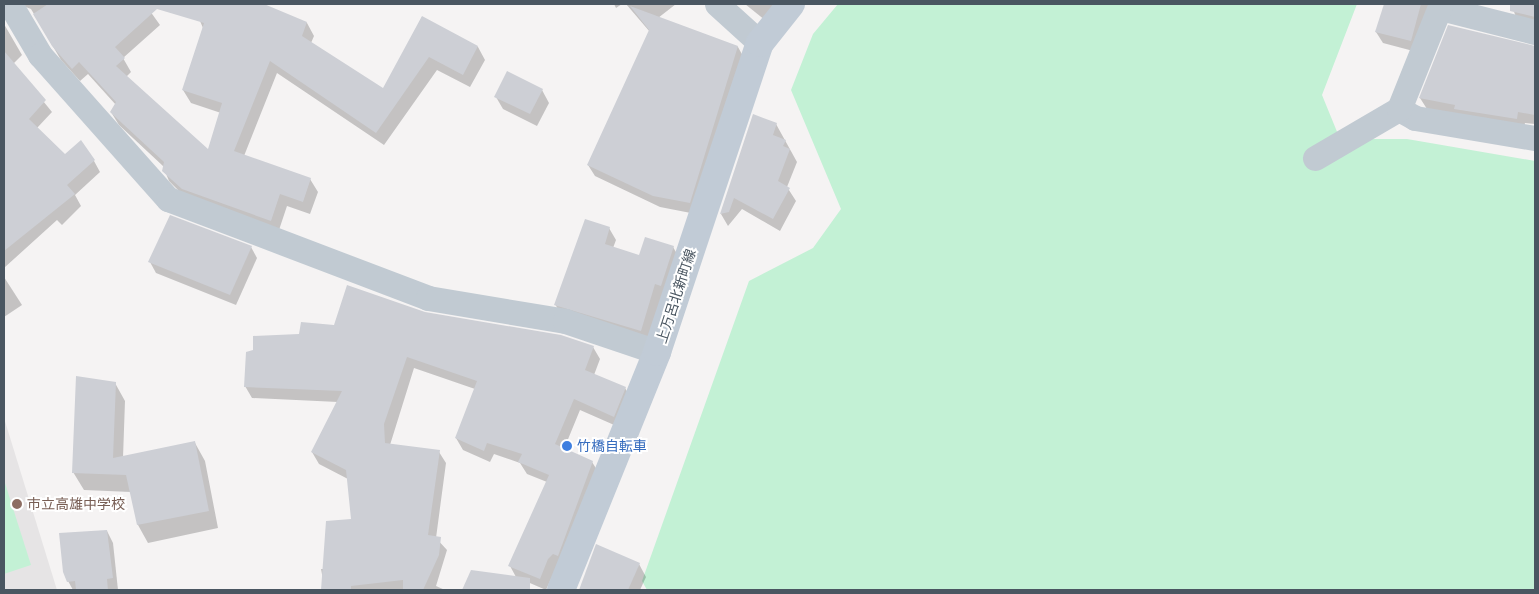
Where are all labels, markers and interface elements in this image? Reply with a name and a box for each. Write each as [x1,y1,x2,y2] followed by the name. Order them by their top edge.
[653,247,699,345] street label: 上万呂北新町線
[577,438,647,454] place label: 竹橋自転車
[561,440,573,452] marker: 竹橋自転車
[27,496,125,512] place label: 市立高雄中学校
[11,498,23,510] marker: 市立高雄中学校

